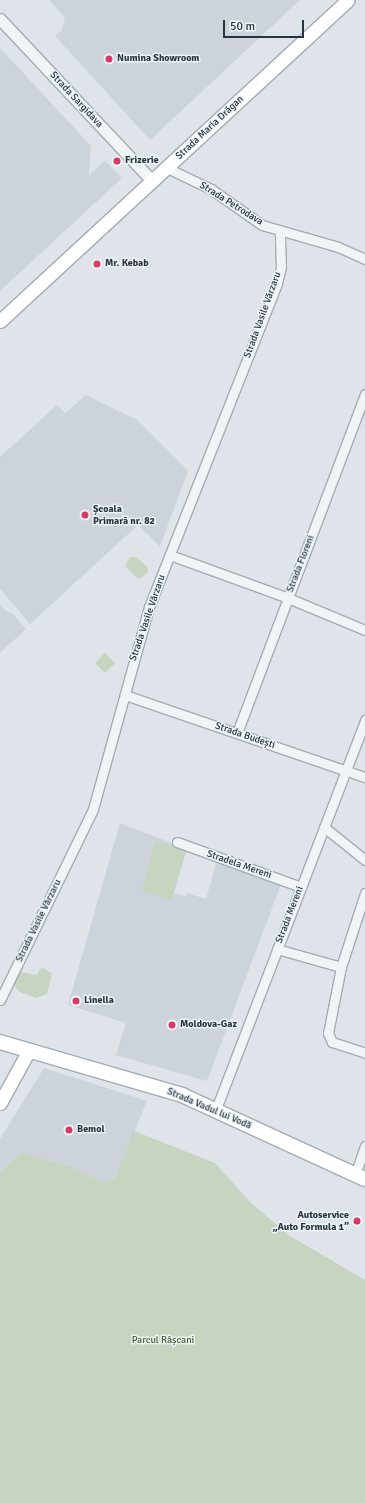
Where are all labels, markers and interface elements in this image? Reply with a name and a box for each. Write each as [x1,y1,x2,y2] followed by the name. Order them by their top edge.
[225,12,306,38] scale bar
[230,19,255,34] text: 50 m
[117,53,199,65] place label: Numina Showroom
[104,54,114,64] marker: Numina Showroom
[47,69,105,131] street label: Strada Sargidava
[174,94,246,162] street label: Strada Maria Drăgan
[125,155,159,167] place label: Frizerie
[112,156,122,166] marker: Frizerie
[197,180,265,228] street label: Strada Petrodava
[105,258,149,270] place label: Mr. Kebab
[92,259,102,269] marker: Mr. Kebab
[242,270,284,360] street label: Strada Vasile Vărzaru
[93,503,155,526] place label: Școala Primară nr. 82
[80,510,90,520] marker: Școala Primară nr. 82
[285,534,317,594] street label: Strada Floreni
[128,573,168,663] street label: Strada Vasile Vărzaru
[213,720,277,752] street label: Strada Budești
[205,848,273,882] street label: Stradela Mereni
[14,878,64,964] street label: Strada Vasile Vărzaru
[274,885,306,945] street label: Strada Mereni
[84,995,114,1007] place label: Linella
[71,996,81,1006] marker: Linella
[180,1019,237,1031] place label: Moldova-Gaz
[167,1020,177,1030] marker: Moldova-Gaz
[165,1086,253,1132] street label: Strada Vadul lui Vodă
[77,1124,105,1136] place label: Bemol
[64,1125,74,1135] marker: Bemol
[272,1209,349,1232] place label: Autoservice „Auto Formula 1”
[352,1216,362,1226] marker: Autoservice „Auto Formula 1”
[132,1335,194,1347] park label: Parcul Râșcani

